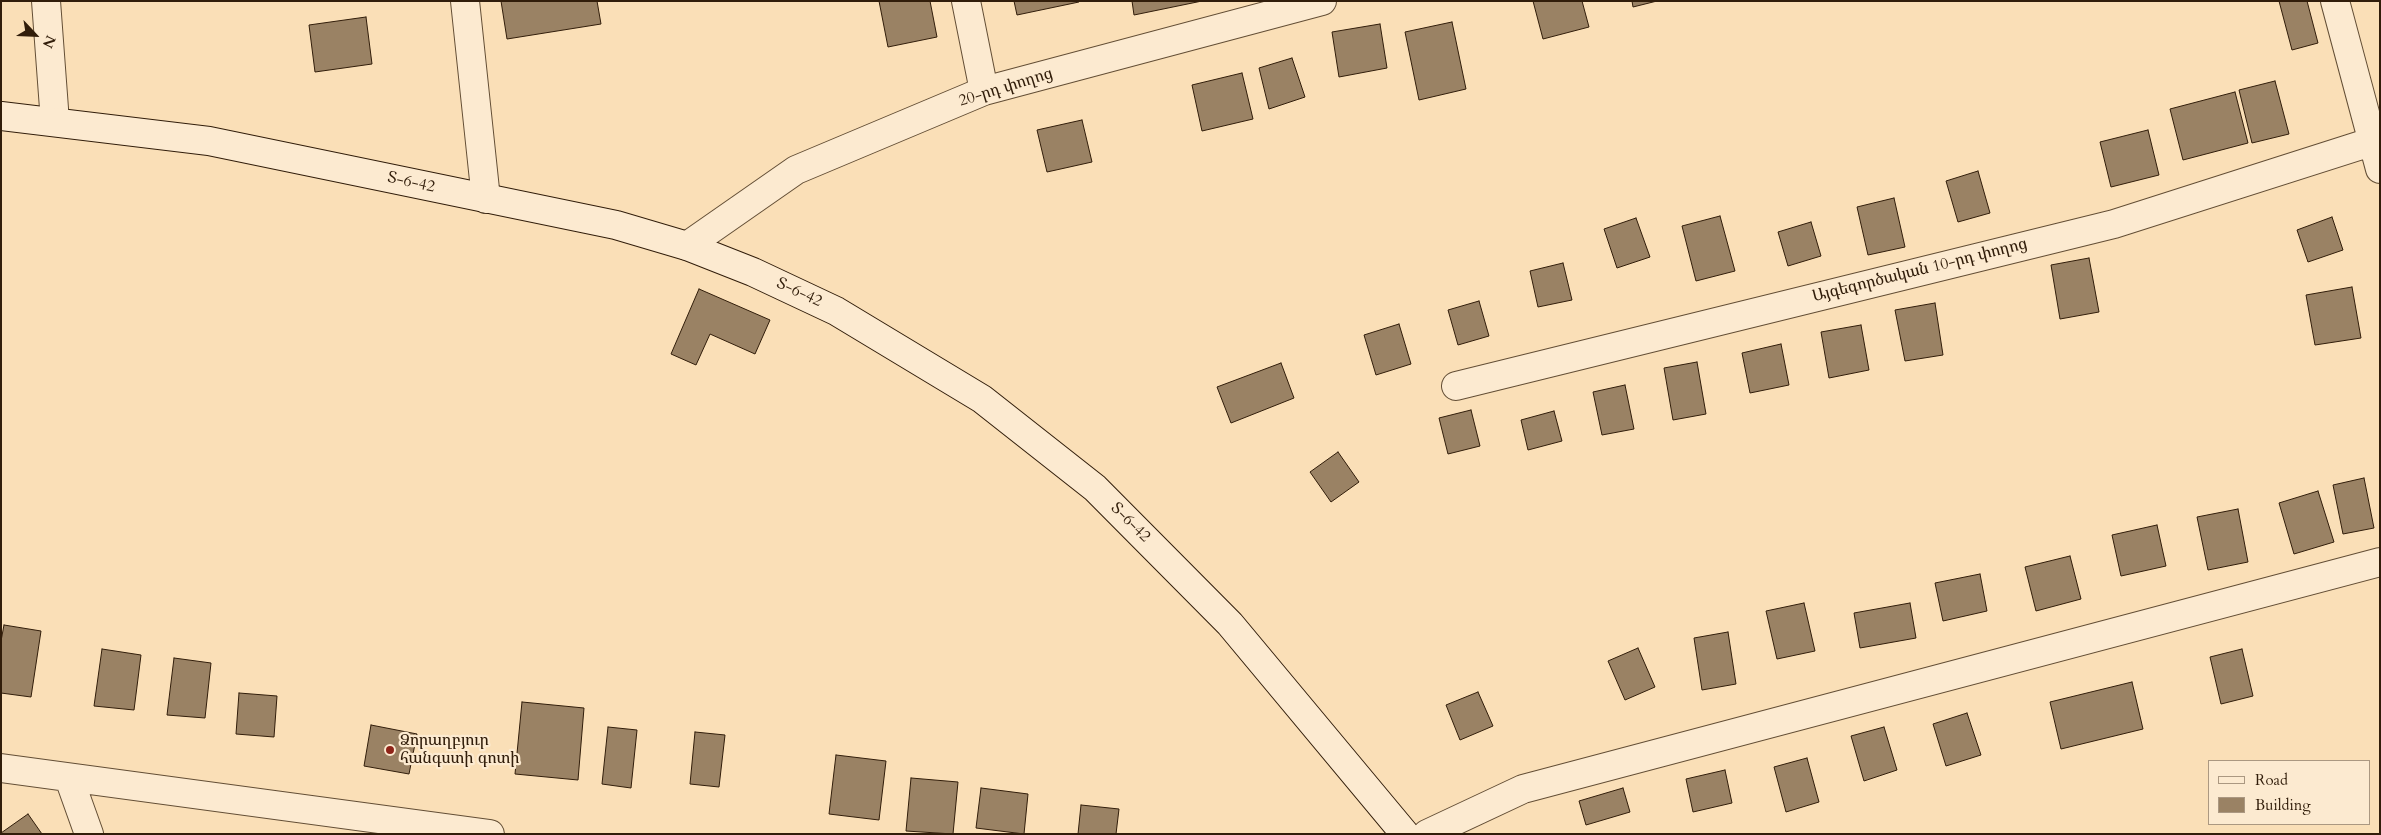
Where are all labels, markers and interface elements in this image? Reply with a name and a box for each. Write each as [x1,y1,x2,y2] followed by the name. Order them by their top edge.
[10,10,60,60] north arrow
[38,32,60,51] text: N
[957,65,1055,111] street label: 20-րդ փողոց
[385,169,437,197] street label: Տ-6-42
[1810,235,2030,307] street label: Այգեգործական 10-րդ փողոց
[773,274,825,312] street label: Տ-6-42
[1106,499,1154,547] street label: Տ-6-42
[400,731,519,769] place label: Ձորաղբյուր հանգստի գոտի
[384,744,396,756] marker: Ձորաղբյուր հանգստի գոտի
[2208,760,2371,825] legend
[2255,770,2288,790] text: Road
[2255,795,2311,815] text: Building

